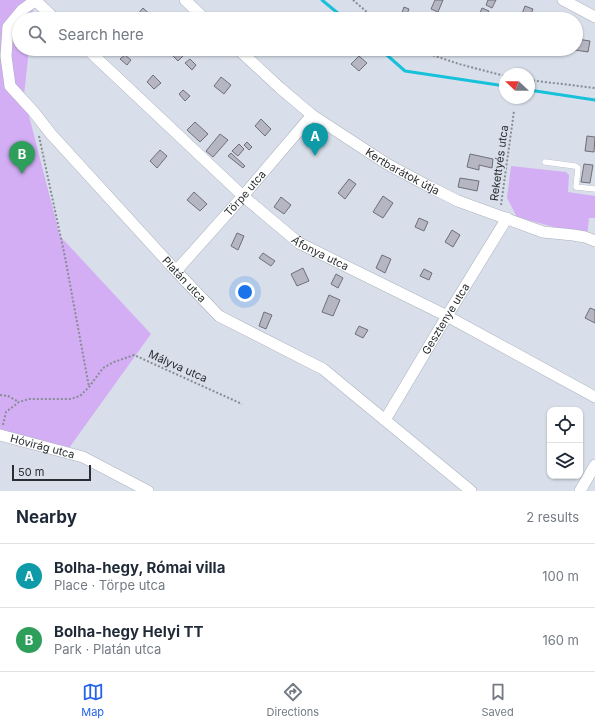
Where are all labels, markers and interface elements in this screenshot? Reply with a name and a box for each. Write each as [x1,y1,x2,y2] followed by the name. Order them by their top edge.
[12,12,583,56] search box
[26,23,48,45] icon: search
[58,25,144,44] text: Search here
[499,68,535,104] north arrow
[302,123,328,156] pin: A
[487,124,511,202] street label: Rekettyés utca
[9,141,35,174] pin: B
[363,145,442,198] street label: Kertbarátok útja
[221,167,269,219] street label: Törpe utca
[289,233,351,273] street label: Áfonya utca
[159,254,209,305] street label: Platán utca
[419,280,472,357] street label: Gesztenye utca
[235,282,255,302] your location
[146,347,210,385] street label: Mályva utca
[547,407,583,479] map controls
[547,407,583,443] button: locate
[9,431,76,462] street label: Hóvirág utca
[547,443,583,479] button: layers
[12,463,91,482] scale bar
[18,465,44,479] text: 50 m
[16,507,77,527] text: Nearby
[526,509,579,525] text: 2 results
[54,558,225,577] text: Bolha-hegy, Római villa
[24,568,34,584] text: A
[542,568,579,584] text: 100 m
[54,577,165,593] text: Place · Törpe utca
[54,622,204,641] text: Bolha-hegy Helyi TT
[25,632,33,648] text: B
[542,632,579,648] text: 160 m
[54,641,161,657] text: Park · Platán utca
[81,681,104,719] tab: Map
[267,681,319,719] tab: Directions
[482,681,514,719] tab: Saved

